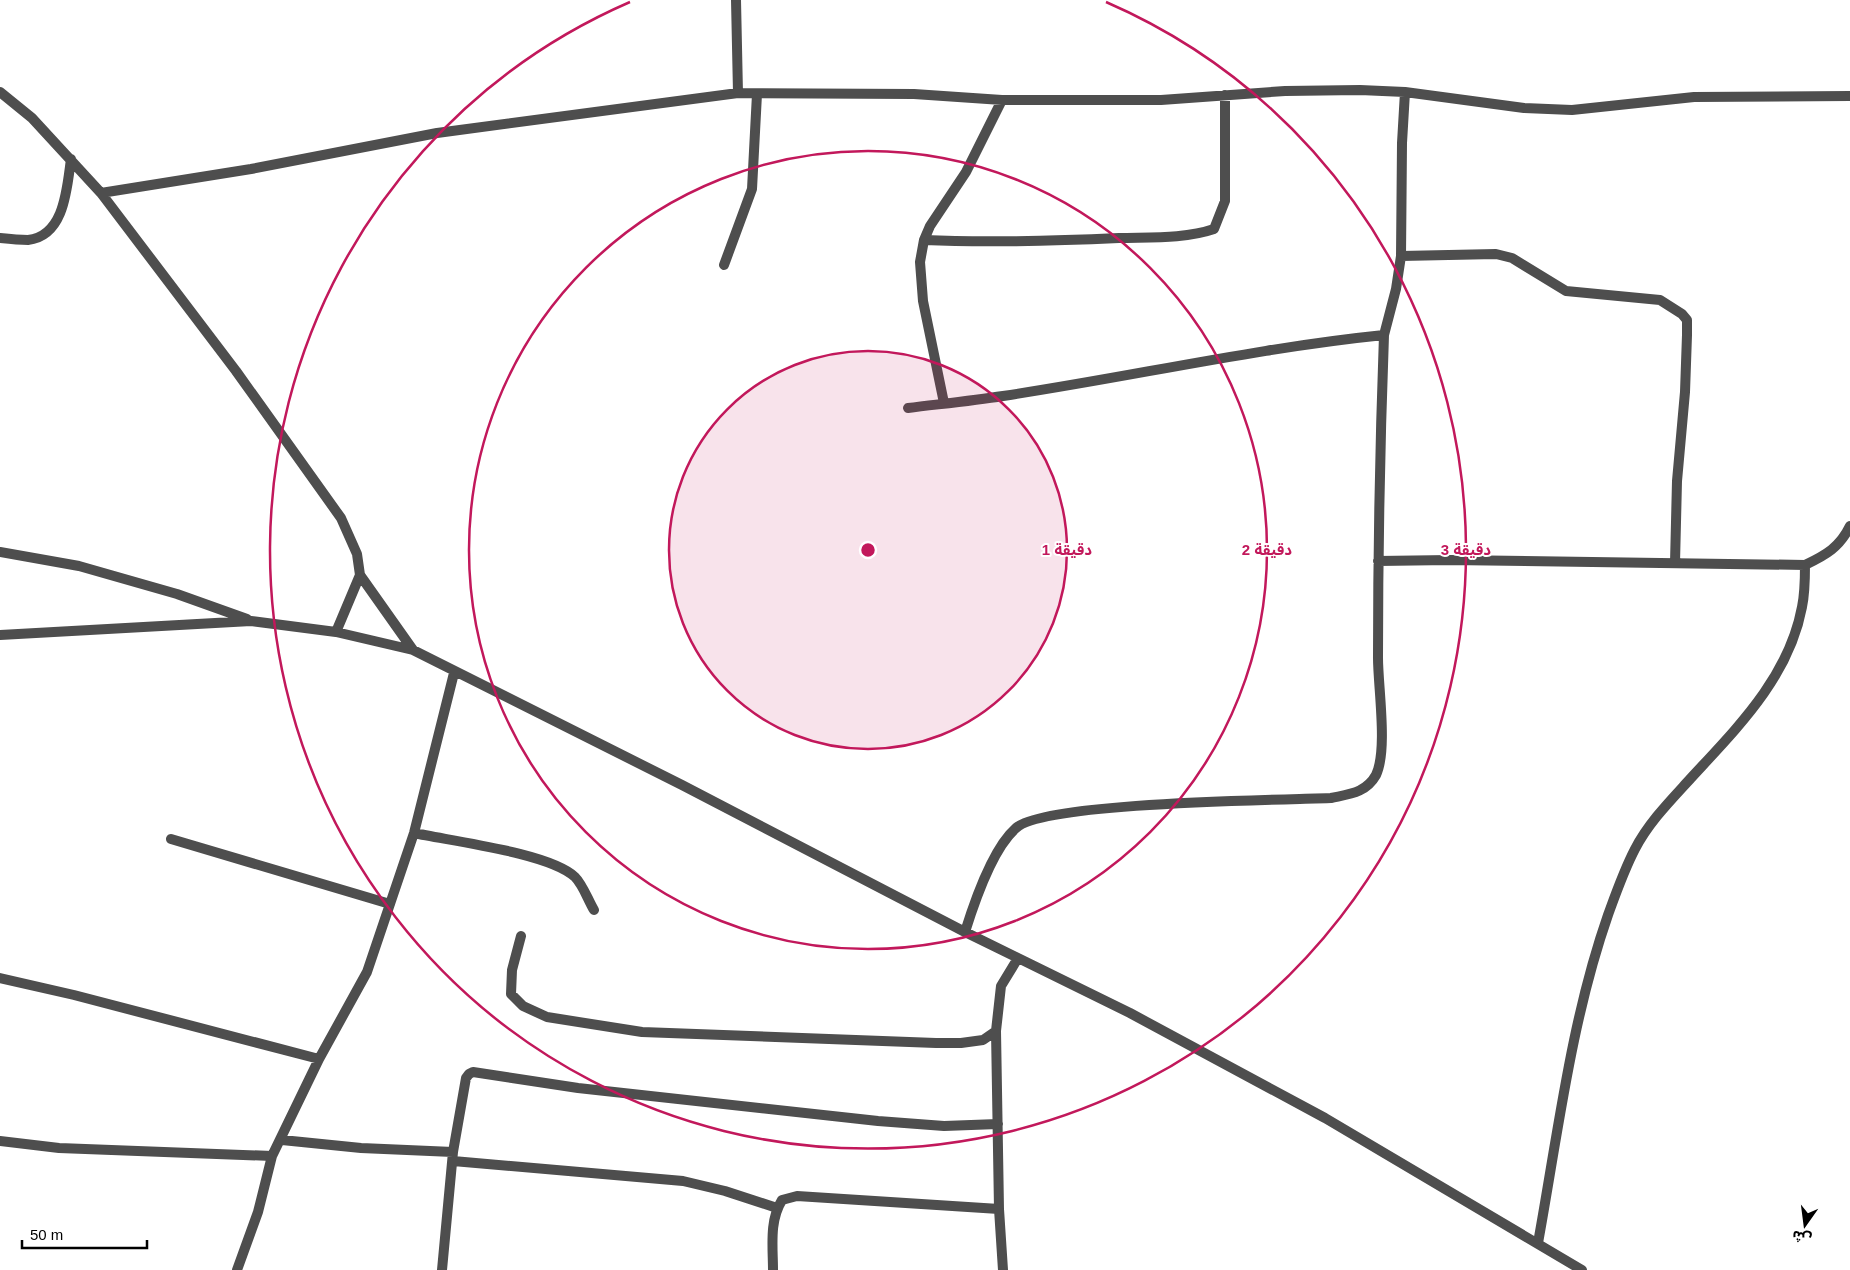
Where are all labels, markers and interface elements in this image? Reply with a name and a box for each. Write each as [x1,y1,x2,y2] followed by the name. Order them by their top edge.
[859,541,877,559] centre of rings
[1042,541,1092,558] text: 1 دقيقة
[1242,541,1292,558] text: 2 دقيقة
[1441,541,1491,558] text: 3 دقيقة
[1780,1200,1830,1250] north arrow
[22,1218,148,1250] scale bar
[30,1226,63,1243] text: 50 m
[1791,1228,1813,1248] text: ش

